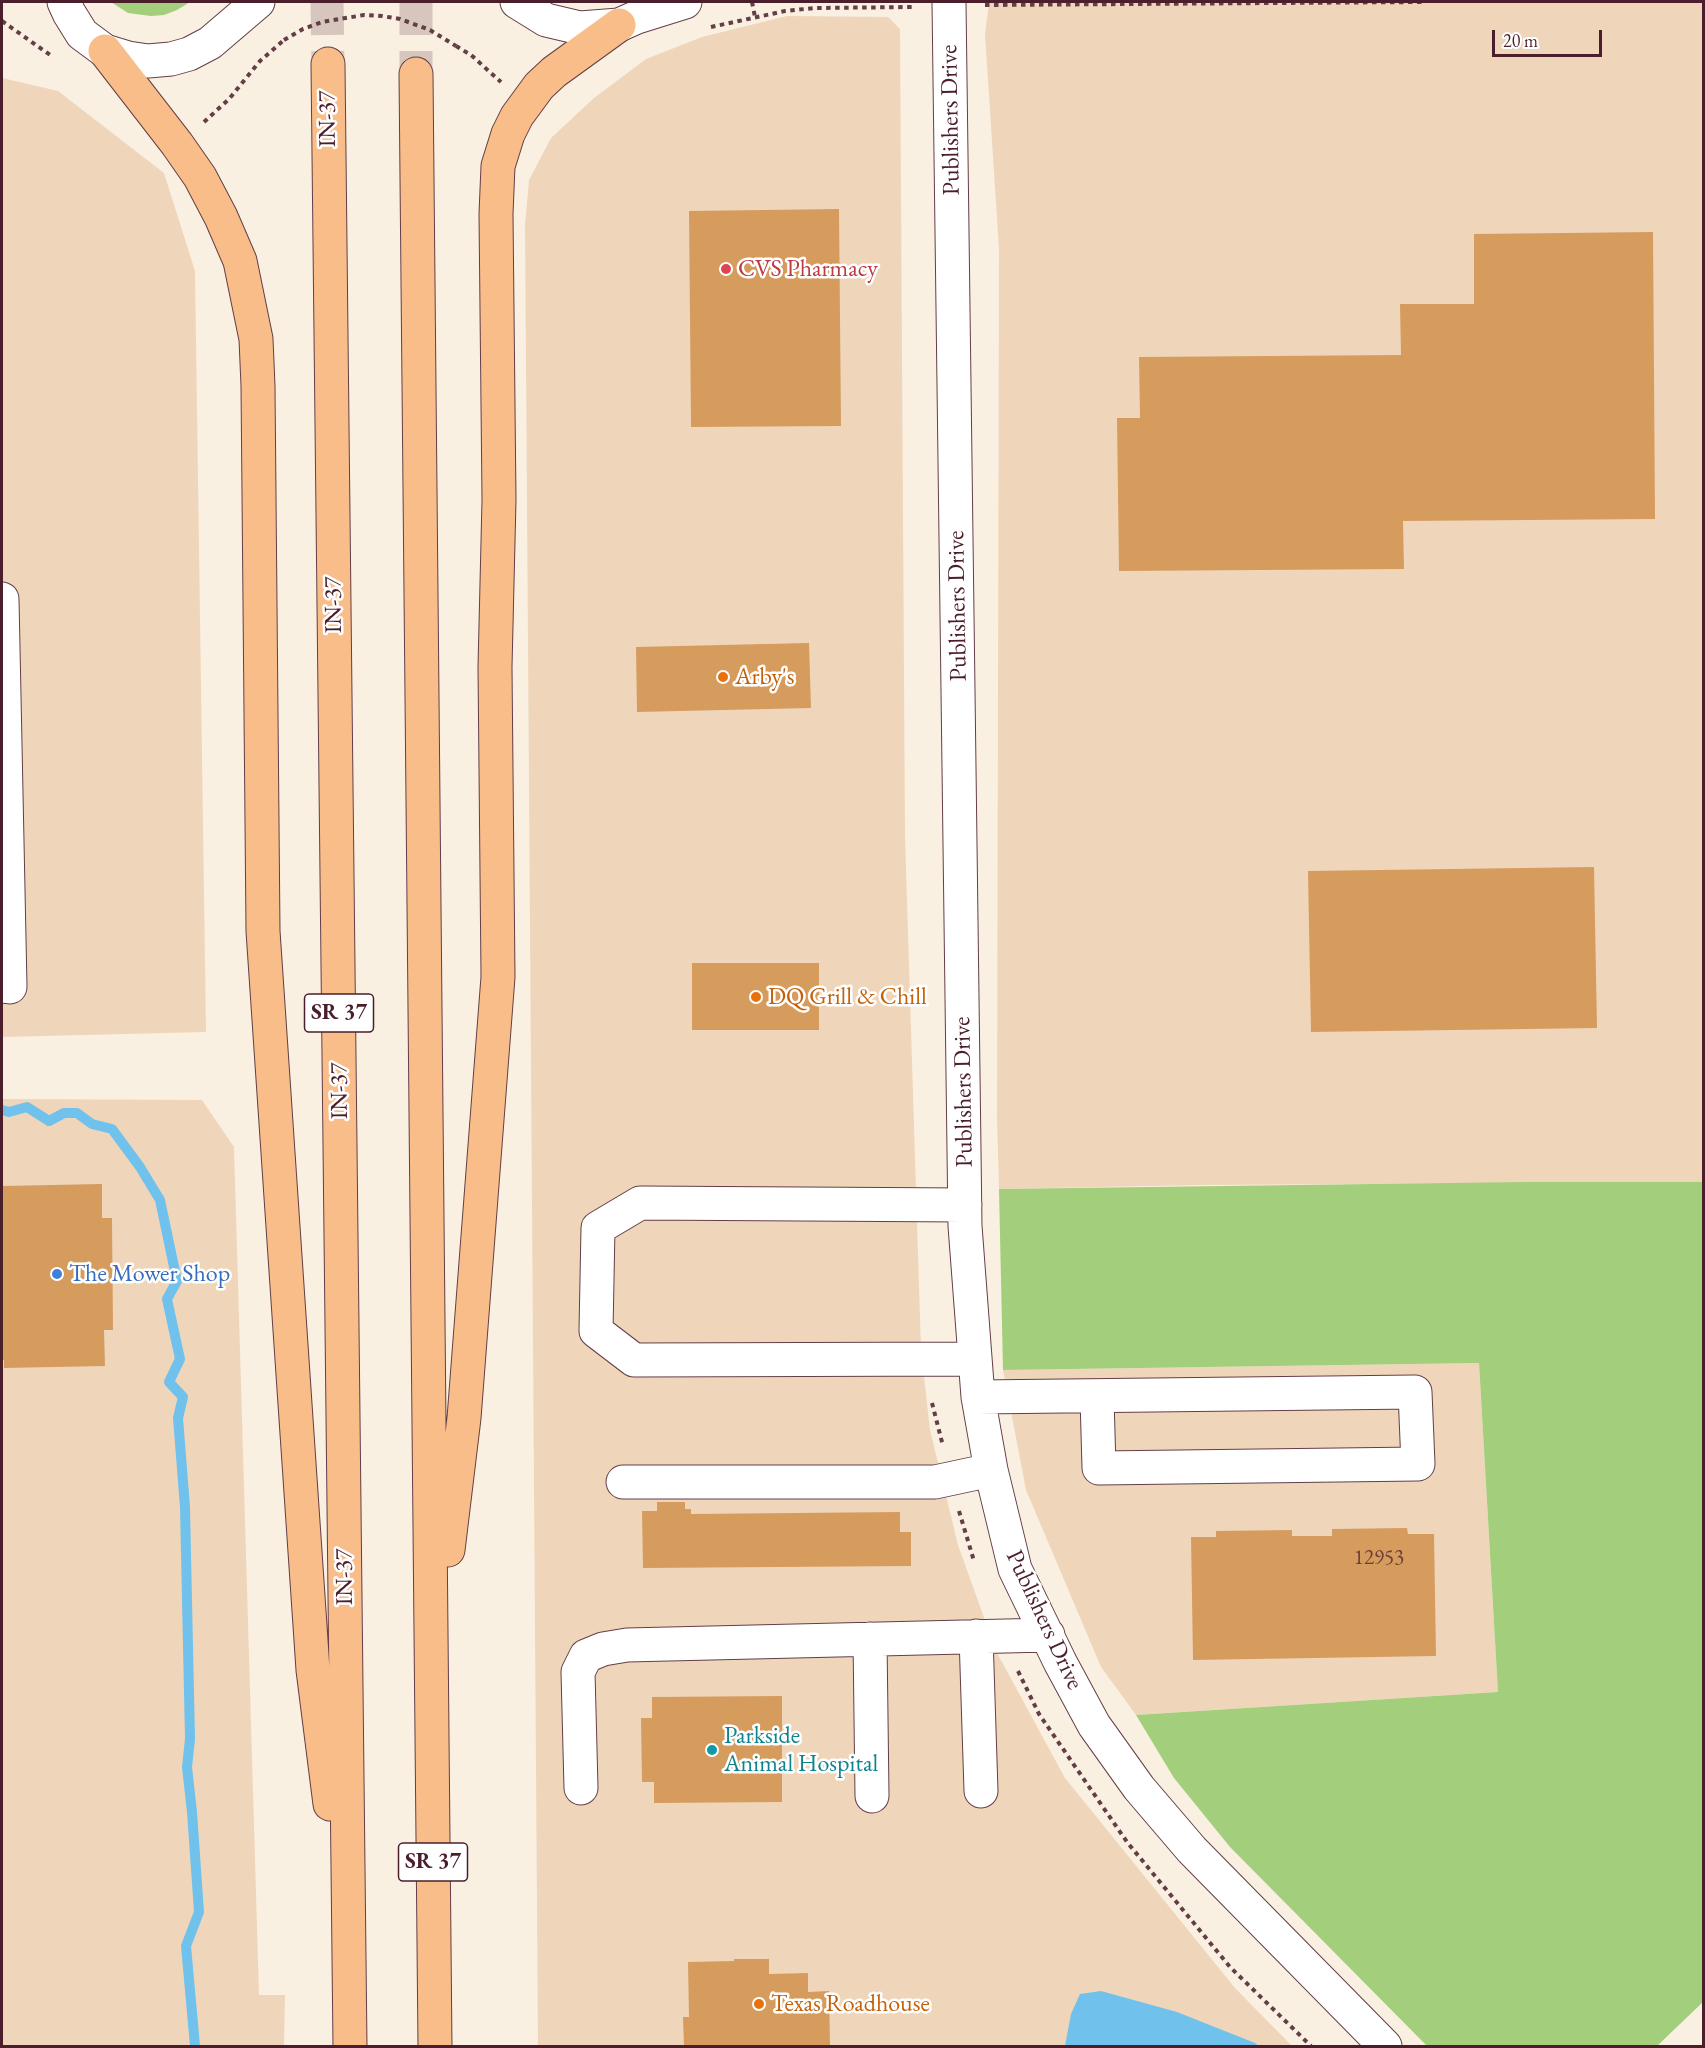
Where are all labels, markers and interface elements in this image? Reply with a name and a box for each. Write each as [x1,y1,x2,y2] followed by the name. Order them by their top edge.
[1495,18,1604,56] scale bar
[1503,29,1538,52] text: 20 m
[935,44,967,196] street label: Publishers Drive
[313,90,343,148] street label: IN-37
[738,255,878,283] place label: CVS Pharmacy
[719,262,733,276] marker: CVS Pharmacy
[942,530,974,682] street label: Publishers Drive
[319,576,349,634] street label: IN-37
[735,663,794,691] place label: Arby's
[716,670,730,684] marker: Arby's
[768,983,927,1011] place label: DQ Grill & Chill
[749,990,763,1004] marker: DQ Grill & Chill
[304,994,374,1032] road number: SR 37
[948,1016,980,1168] street label: Publishers Drive
[325,1062,355,1120] street label: IN-37
[69,1260,230,1288] place label: The Mower Shop
[50,1267,64,1281] marker: The Mower Shop
[1354,1545,1404,1571] house number: 12953
[999,1546,1089,1694] street label: Publishers Drive
[330,1548,360,1606] street label: IN-37
[724,1722,878,1778] place label: Parkside Animal Hospital
[705,1743,719,1757] marker: Parkside Animal Hospital
[398,1843,468,1881] road number: SR 37
[771,1990,930,2018] place label: Texas Roadhouse
[752,1997,766,2011] marker: Texas Roadhouse

